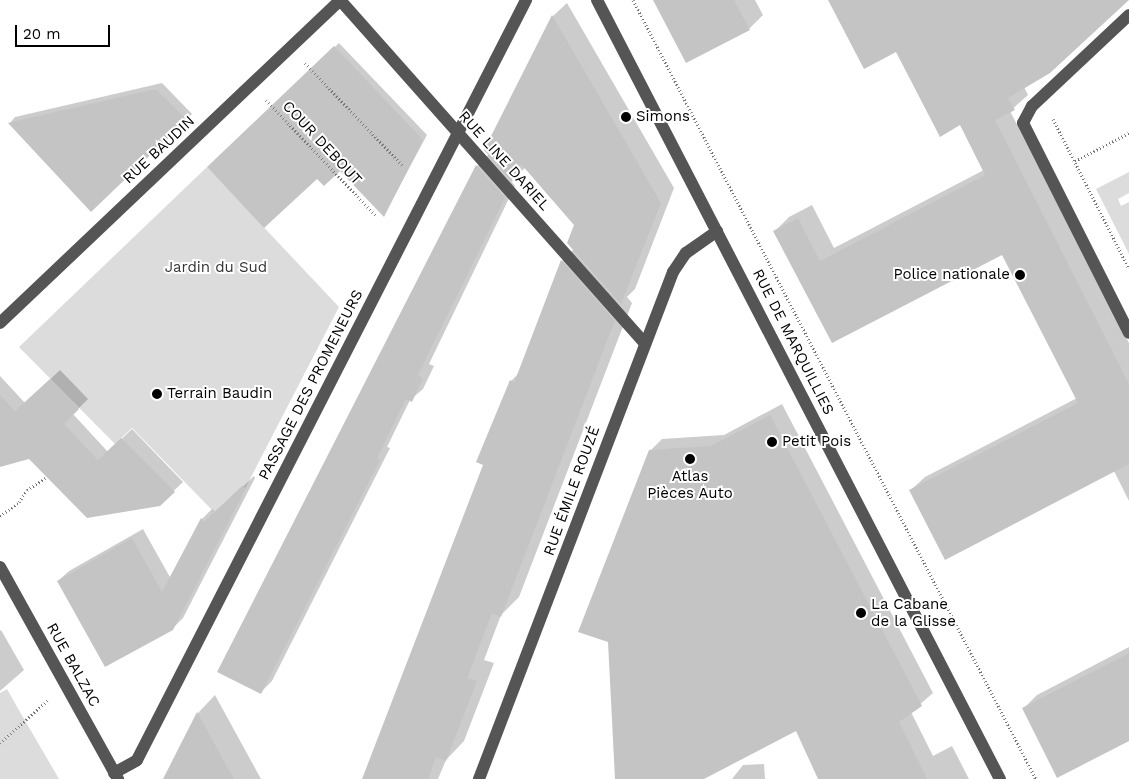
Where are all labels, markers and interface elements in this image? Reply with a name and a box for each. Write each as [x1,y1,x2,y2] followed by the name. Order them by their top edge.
[18,15,112,47] scale bar
[23,25,61,43] text: 20 m
[278,97,366,189] street label: COUR DEBOUT
[455,108,553,214] street label: RUE LINE DARIEL
[636,108,690,126] place label: Simons
[620,111,632,123] marker: Simons
[119,112,199,188] street label: RUE BAUDIN
[165,259,267,277] park label: Jardin du Sud
[748,266,838,418] street label: RUE DE MARQUILLIES
[893,266,1010,284] place label: Police nationale
[1014,269,1026,281] marker: Police nationale
[255,287,367,483] street label: PASSAGE DES PROMENEURS
[167,385,272,403] place label: Terrain Baudin
[151,388,163,400] marker: Terrain Baudin
[540,424,604,558] street label: RUE ÉMILE ROUZÉ
[782,433,851,451] place label: Petit Pois
[766,436,778,448] marker: Petit Pois
[684,453,696,465] marker: Atlas Pièces Auto
[647,467,733,502] place label: Atlas Pièces Auto
[871,595,956,630] place label: La Cabane de la Glisse
[855,607,867,619] marker: La Cabane de la Glisse
[43,620,103,710] street label: RUE BALZAC

